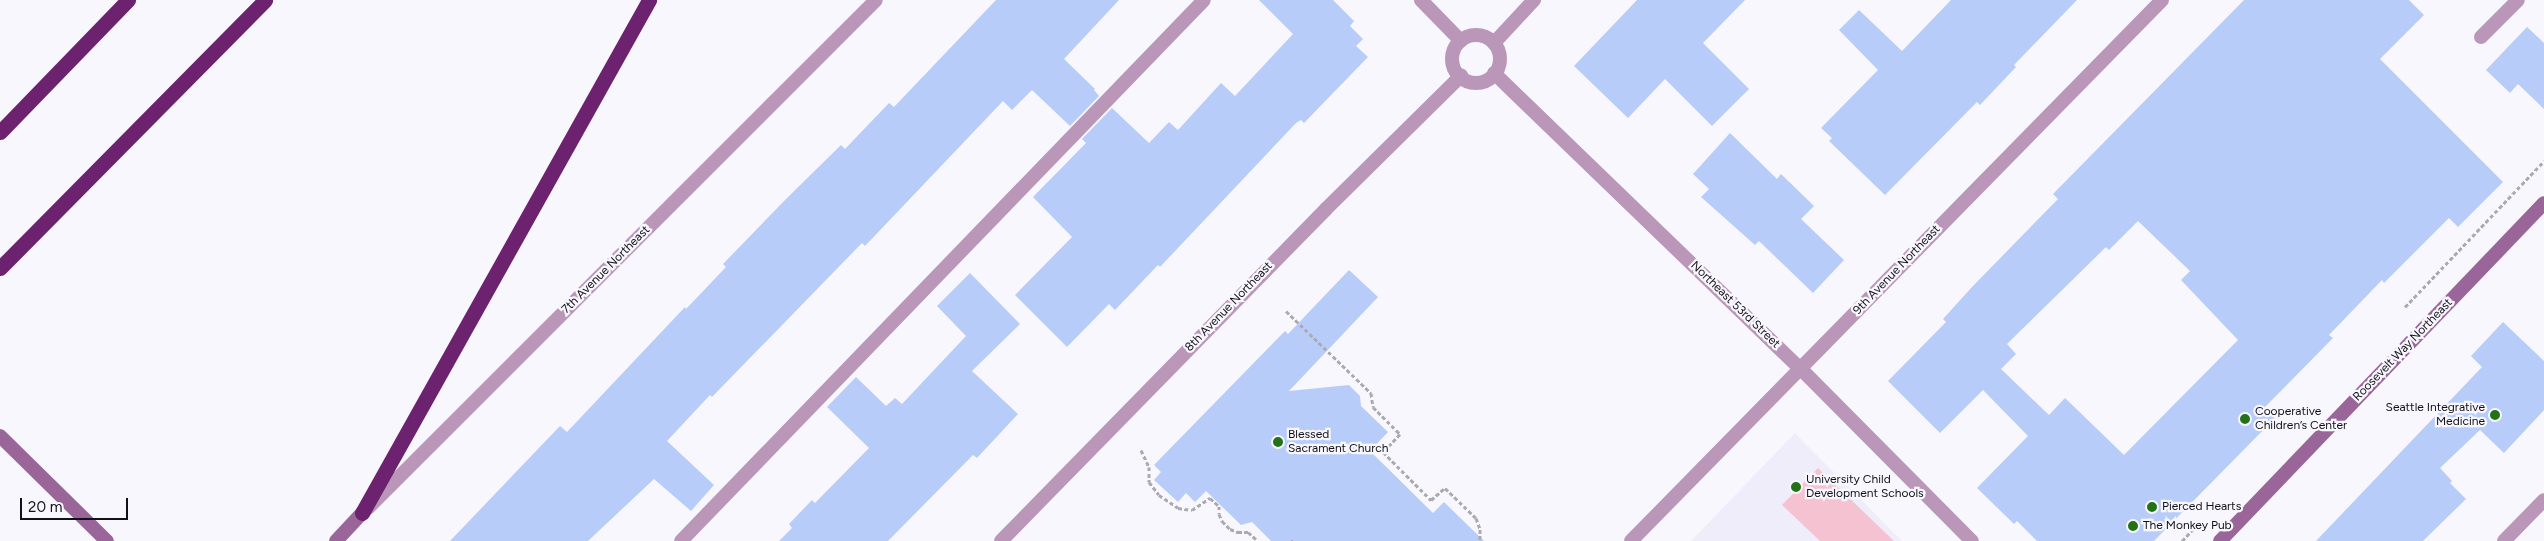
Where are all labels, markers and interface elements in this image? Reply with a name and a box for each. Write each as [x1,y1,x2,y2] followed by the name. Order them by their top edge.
[1851,222,1943,318] street label: 9th Avenue Northeast
[559,223,653,317] street label: 7th Avenue Northeast
[1182,259,1276,355] street label: 8th Avenue Northeast
[1687,259,1783,351] street label: Northeast 53rd Street
[2350,296,2456,404] street label: Roosevelt Way Northeast
[2386,401,2485,429] place label: Seattle Integrative Medicine
[2255,405,2347,433] place label: Cooperative Children’s Center
[2489,409,2501,421] marker: Seattle Integrative Medicine
[2239,413,2251,425] marker: Cooperative Children’s Center
[1288,428,1388,456] place label: Blessed Sacrament Church
[1272,436,1284,448] marker: Blessed Sacrament Church
[1806,473,1924,501] place label: University Child Development Schools
[1790,481,1802,493] marker: University Child Development Schools
[22,488,130,520] scale bar
[28,498,62,516] text: 20 m
[2162,500,2241,514] place label: Pierced Hearts
[2146,501,2158,513] marker: Pierced Hearts
[2143,519,2232,533] place label: The Monkey Pub
[2127,520,2139,532] marker: The Monkey Pub

